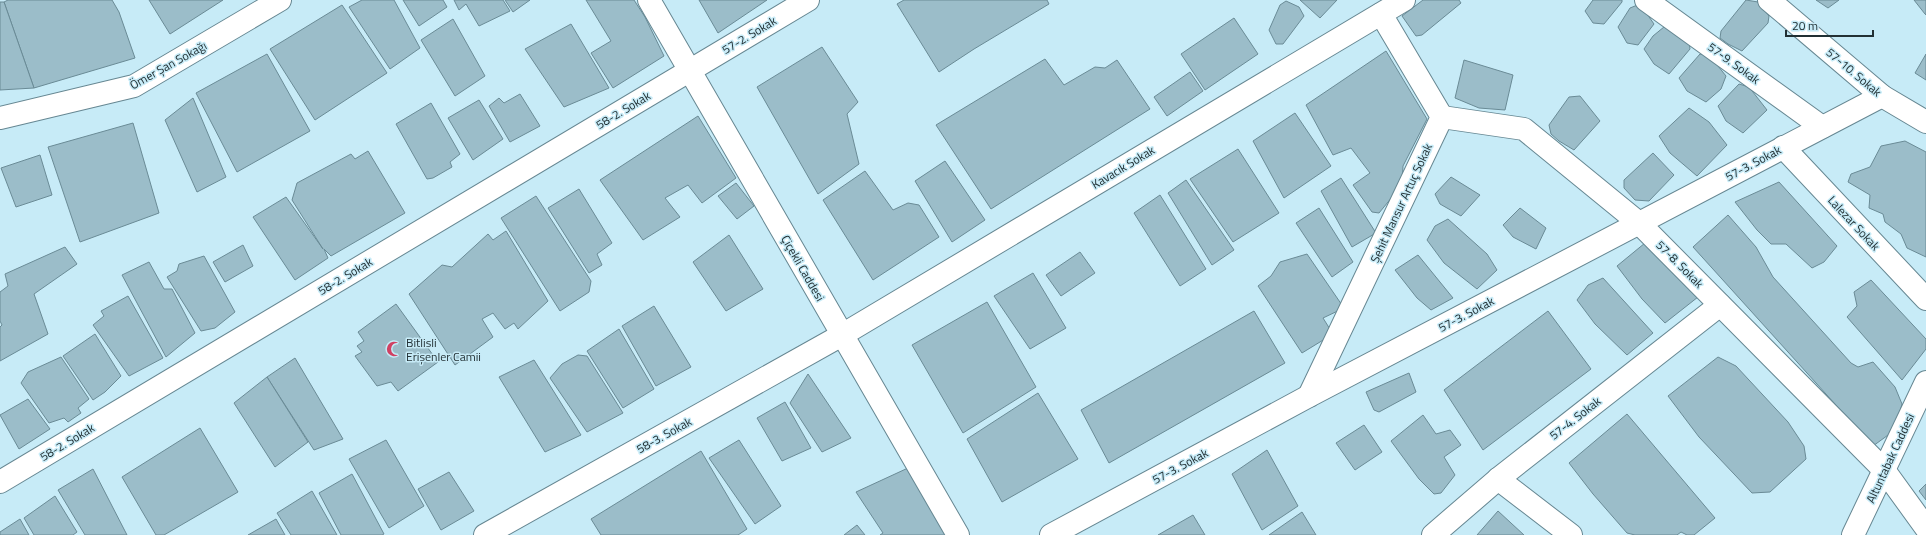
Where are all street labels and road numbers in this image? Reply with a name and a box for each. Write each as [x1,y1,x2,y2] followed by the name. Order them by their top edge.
[718,11,780,59] street label: 57-2. Sokak
[126,36,210,94] street label: Ömer Şan Sokağı
[1704,37,1764,89] street label: 57-9. Sokak
[1822,43,1886,101] street label: 57-10. Sokak
[592,86,654,134] street label: 58-2. Sokak
[1088,140,1159,193] street label: Kavacık Sokak
[1365,140,1437,266] street label: Şehit Mansur Artuç Sokak
[1722,140,1785,186] street label: 57-3. Sokak
[1823,191,1885,255] street label: Lalezar Sokak
[776,231,830,305] street label: Çiçekli Caddesi
[1652,236,1708,292] street label: 57-8. Sokak
[314,252,376,300] street label: 58-2. Sokak
[1435,291,1498,337] street label: 57-3. Sokak
[1545,392,1605,444] street label: 57-4. Sokak
[1861,410,1919,506] street label: Altuntabak Caddesi
[633,412,695,458] street label: 58-3. Sokak
[36,418,98,466] street label: 58-2. Sokak
[1149,443,1212,489] street label: 57-3. Sokak

